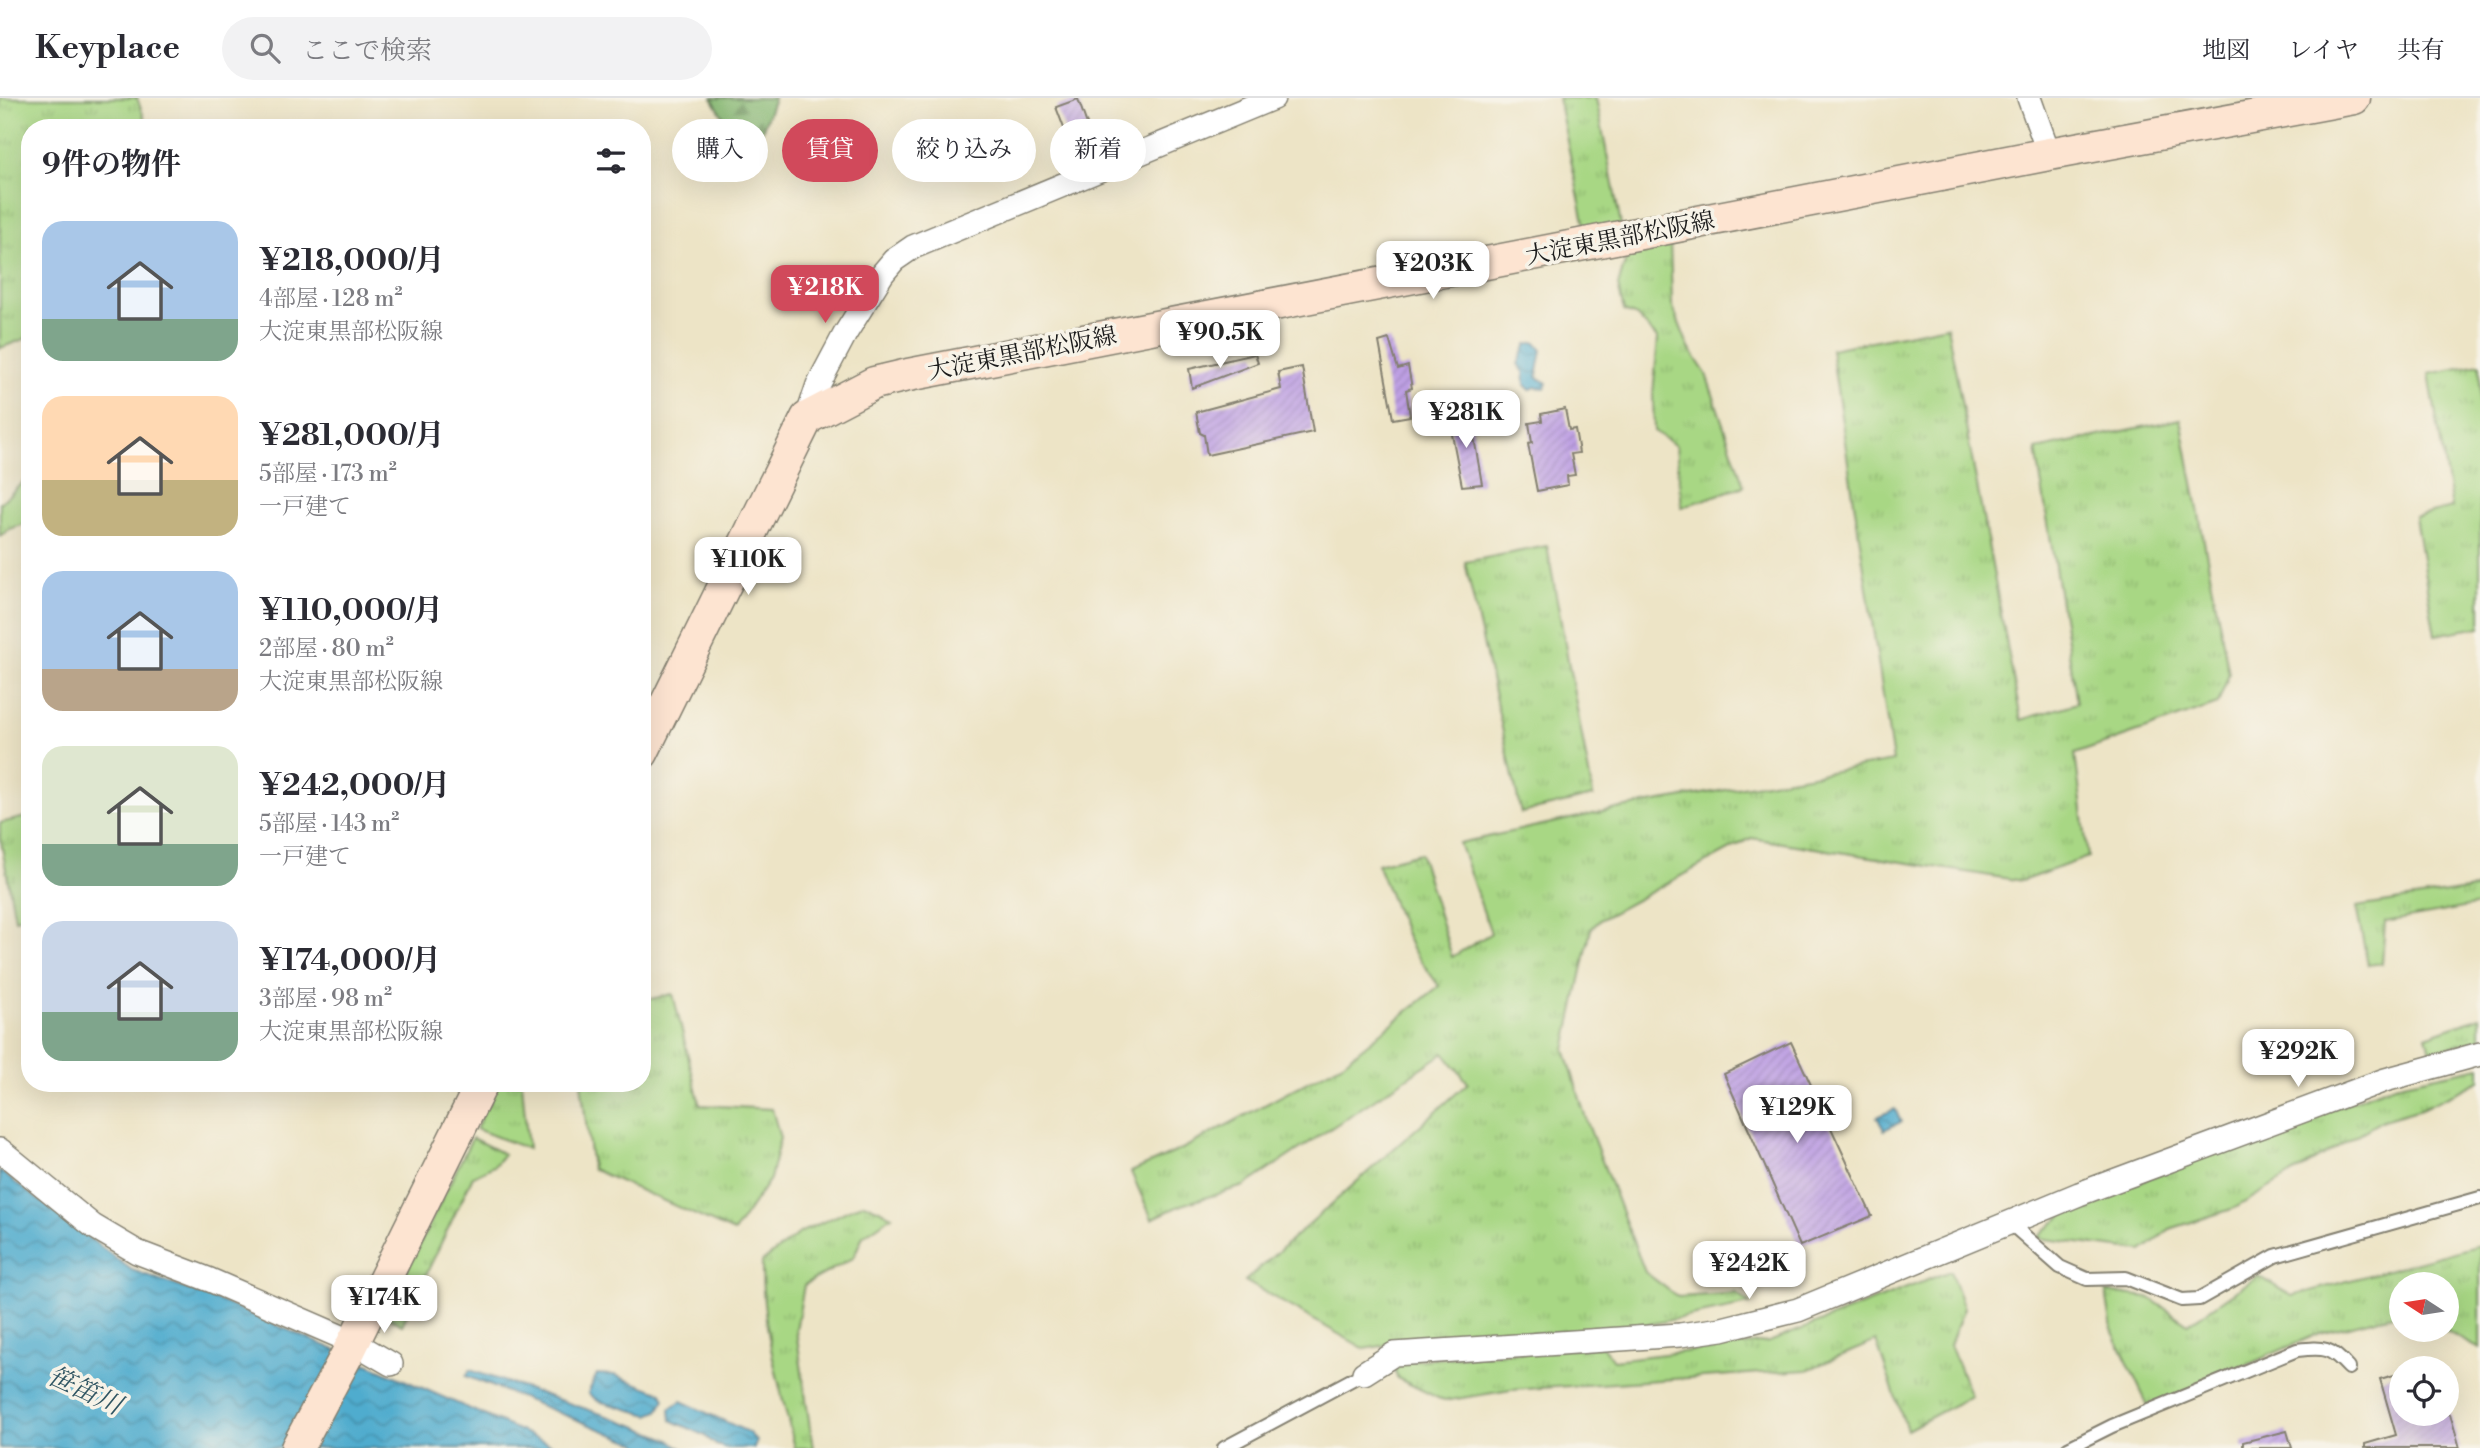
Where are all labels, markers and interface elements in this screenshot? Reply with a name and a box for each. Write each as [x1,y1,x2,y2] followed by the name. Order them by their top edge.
[222,17,712,80] search box
[35,28,180,69] text: Keyplace
[246,29,284,67] icon: search
[302,35,432,67] text: ここで検索
[2202,36,2250,66] text: 地図
[2288,36,2359,66] text: レイヤ
[2397,36,2445,66] text: 共有
[672,119,768,182] chip: 購入
[782,119,878,182] chip: 賃貸
[892,119,1036,182] chip: 絞り込み
[1050,119,1146,182] chip: 新着
[592,142,630,180] icon: filters
[42,146,181,184] text: 9件の物件
[1523,206,1717,272] street label: 大淀東黒部松阪線
[259,242,445,280] text: ¥218,000/月
[1384,242,1482,301] pin: ¥203K
[98,249,182,333] icon: home
[1392,250,1474,278] text: ¥203K
[776,266,874,325] pin: ¥218K
[787,274,863,302] text: ¥218K
[259,285,403,313] text: 4部屋 · 128 m²
[1163,310,1277,370] pin: ¥90.5K
[259,318,443,346] text: 大淀東黒部松阪線
[1176,319,1264,347] text: ¥90.5K
[925,321,1119,387] street label: 大淀東黒部松阪線
[1417,390,1515,450] pin: ¥281K
[1428,399,1504,427] text: ¥281K
[259,417,445,455] text: ¥281,000/月
[98,424,182,508] icon: home
[259,460,397,488] text: 5部屋 · 173 m²
[259,493,351,521] text: 一戸建て
[699,538,797,597] pin: ¥110K
[710,546,786,574] text: ¥110K
[259,592,443,630] text: ¥110,000/月
[98,599,182,683] icon: home
[259,635,394,663] text: 2部屋 · 80 m²
[259,668,443,696] text: 大淀東黒部松阪線
[259,767,450,805] text: ¥242,000/月
[98,774,182,858] icon: home
[259,810,399,838] text: 5部屋 · 143 m²
[259,843,351,871] text: 一戸建て
[259,942,441,980] text: ¥174,000/月
[98,949,182,1033] icon: home
[259,985,392,1013] text: 3部屋 · 98 m²
[259,1018,443,1046] text: 大淀東黒部松阪線
[2249,1030,2347,1089] pin: ¥292K
[2258,1038,2338,1066] text: ¥292K
[1748,1086,1846,1145] pin: ¥129K
[1759,1094,1835,1122] text: ¥129K
[1700,1242,1798,1301] pin: ¥242K
[1709,1250,1789,1278] text: ¥242K
[2389,1272,2459,1342] north arrow
[2389,1272,2459,1426] map controls
[335,1276,433,1335] pin: ¥174K
[347,1284,421,1312] text: ¥174K
[2389,1356,2459,1426] button: locate
[42,1360,129,1423] water label: 笹笛川

